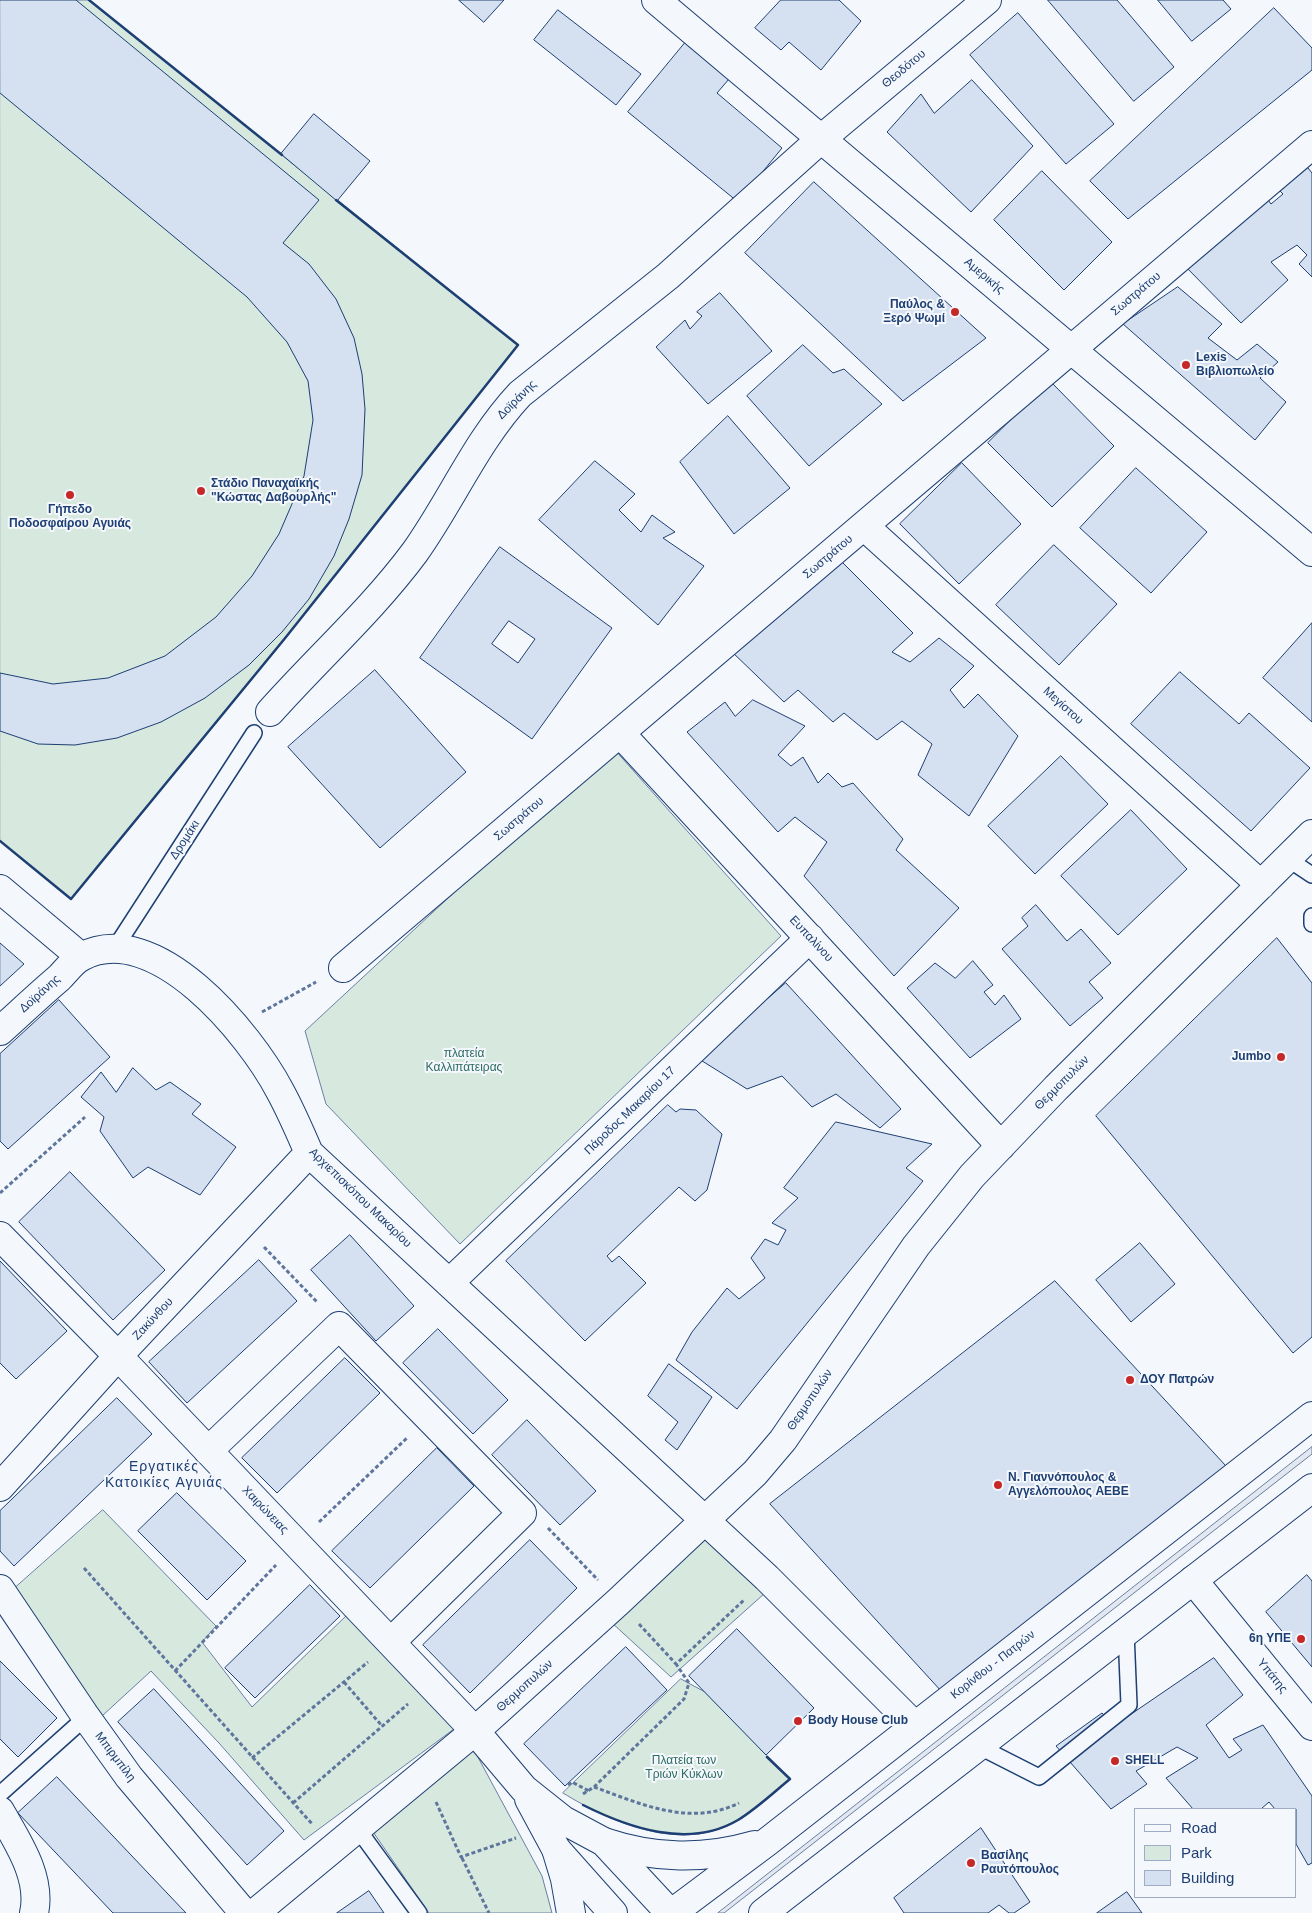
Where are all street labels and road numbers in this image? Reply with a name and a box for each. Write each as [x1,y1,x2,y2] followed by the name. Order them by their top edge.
[879,47,929,91] street label: Θεοδότου
[961,255,1007,297] street label: Αμερικής
[1108,269,1164,319] street label: Σωστράτου
[494,377,540,423] street label: Δοϊράνης
[800,532,856,582] street label: Σωστράτου
[1040,684,1086,728] street label: Μεγίστου
[491,794,547,844] street label: Σωστράτου
[167,818,203,862] street label: Δρομάκι
[786,913,836,965] street label: Ευπαλίνου
[17,972,63,1016] street label: Δοϊράνης
[1032,1053,1092,1113] street label: Θερμοπυλών
[582,1064,678,1158] street label: Πάροδος Μακαρίου 17
[306,1145,414,1251] street label: Αρχιεπισκόπου Μακαρίου
[130,1295,176,1343] street label: Ζακύνθου
[784,1367,836,1433] street label: Θερμοπυλών
[239,1483,291,1537] street label: Χαιρώνειας
[948,1628,1038,1702] street label: Κορίνθου - Πατρών
[1254,1656,1290,1696] street label: Υπάτης
[494,1657,556,1715] street label: Θερμοπυλών
[92,1729,138,1785] street label: Μπιρμπίλη

